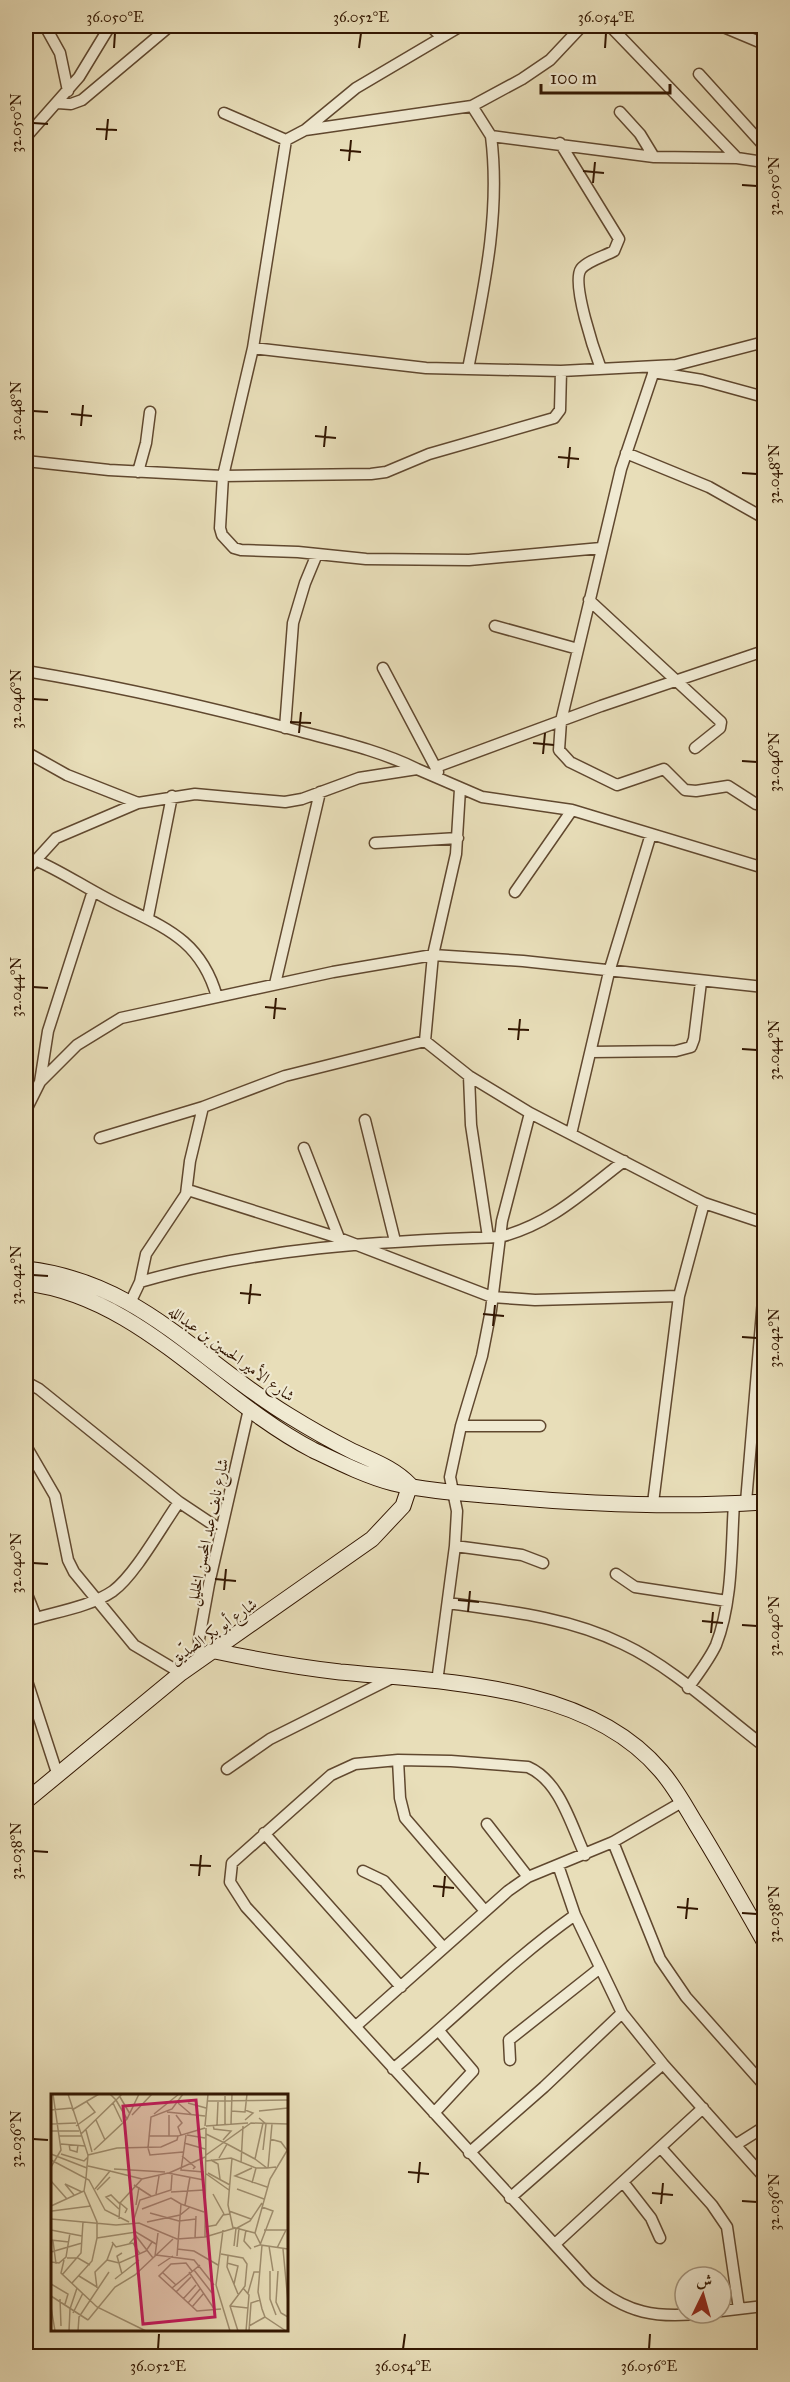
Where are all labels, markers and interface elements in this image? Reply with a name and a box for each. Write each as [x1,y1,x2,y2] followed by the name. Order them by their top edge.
[86,8,144,26] text: 36.050°E
[333,8,389,26] text: 36.052°E
[578,8,635,26] text: 36.054°E
[541,57,670,95] scale bar
[550,67,597,89] text: 100 m
[7,93,25,153] text: 32.050°N
[765,156,783,216] text: 32.050°N
[7,381,25,441] text: 32.048°N
[765,444,783,504] text: 32.048°N
[7,669,25,729] text: 32.046°N
[765,732,783,792] text: 32.046°N
[7,957,25,1017] text: 32.044°N
[765,1020,783,1080] text: 32.044°N
[7,1245,25,1305] text: 32.042°N
[163,1300,300,1409] street label: شارع الأمير الحسين بن عبدالله
[765,1308,783,1368] text: 32.042°N
[183,1457,236,1608] street label: شارع نايف عبد المحسن الخليل
[7,1532,25,1593] text: 32.040°N
[165,1593,263,1672] street label: شارع أبو بكر الصدّيق
[765,1595,783,1656] text: 32.040°N
[7,1822,25,1880] text: 32.038°N
[765,1885,783,1943] text: 32.038°N
[51,2094,288,2331] inset map
[7,2110,25,2168] text: 32.036°N
[765,2173,783,2231] text: 32.036°N
[673,2265,733,2325] north arrow
[696,2270,713,2291] text: ش
[130,2357,186,2375] text: 36.052°E
[375,2357,432,2375] text: 36.054°E
[621,2357,677,2375] text: 36.056°E

